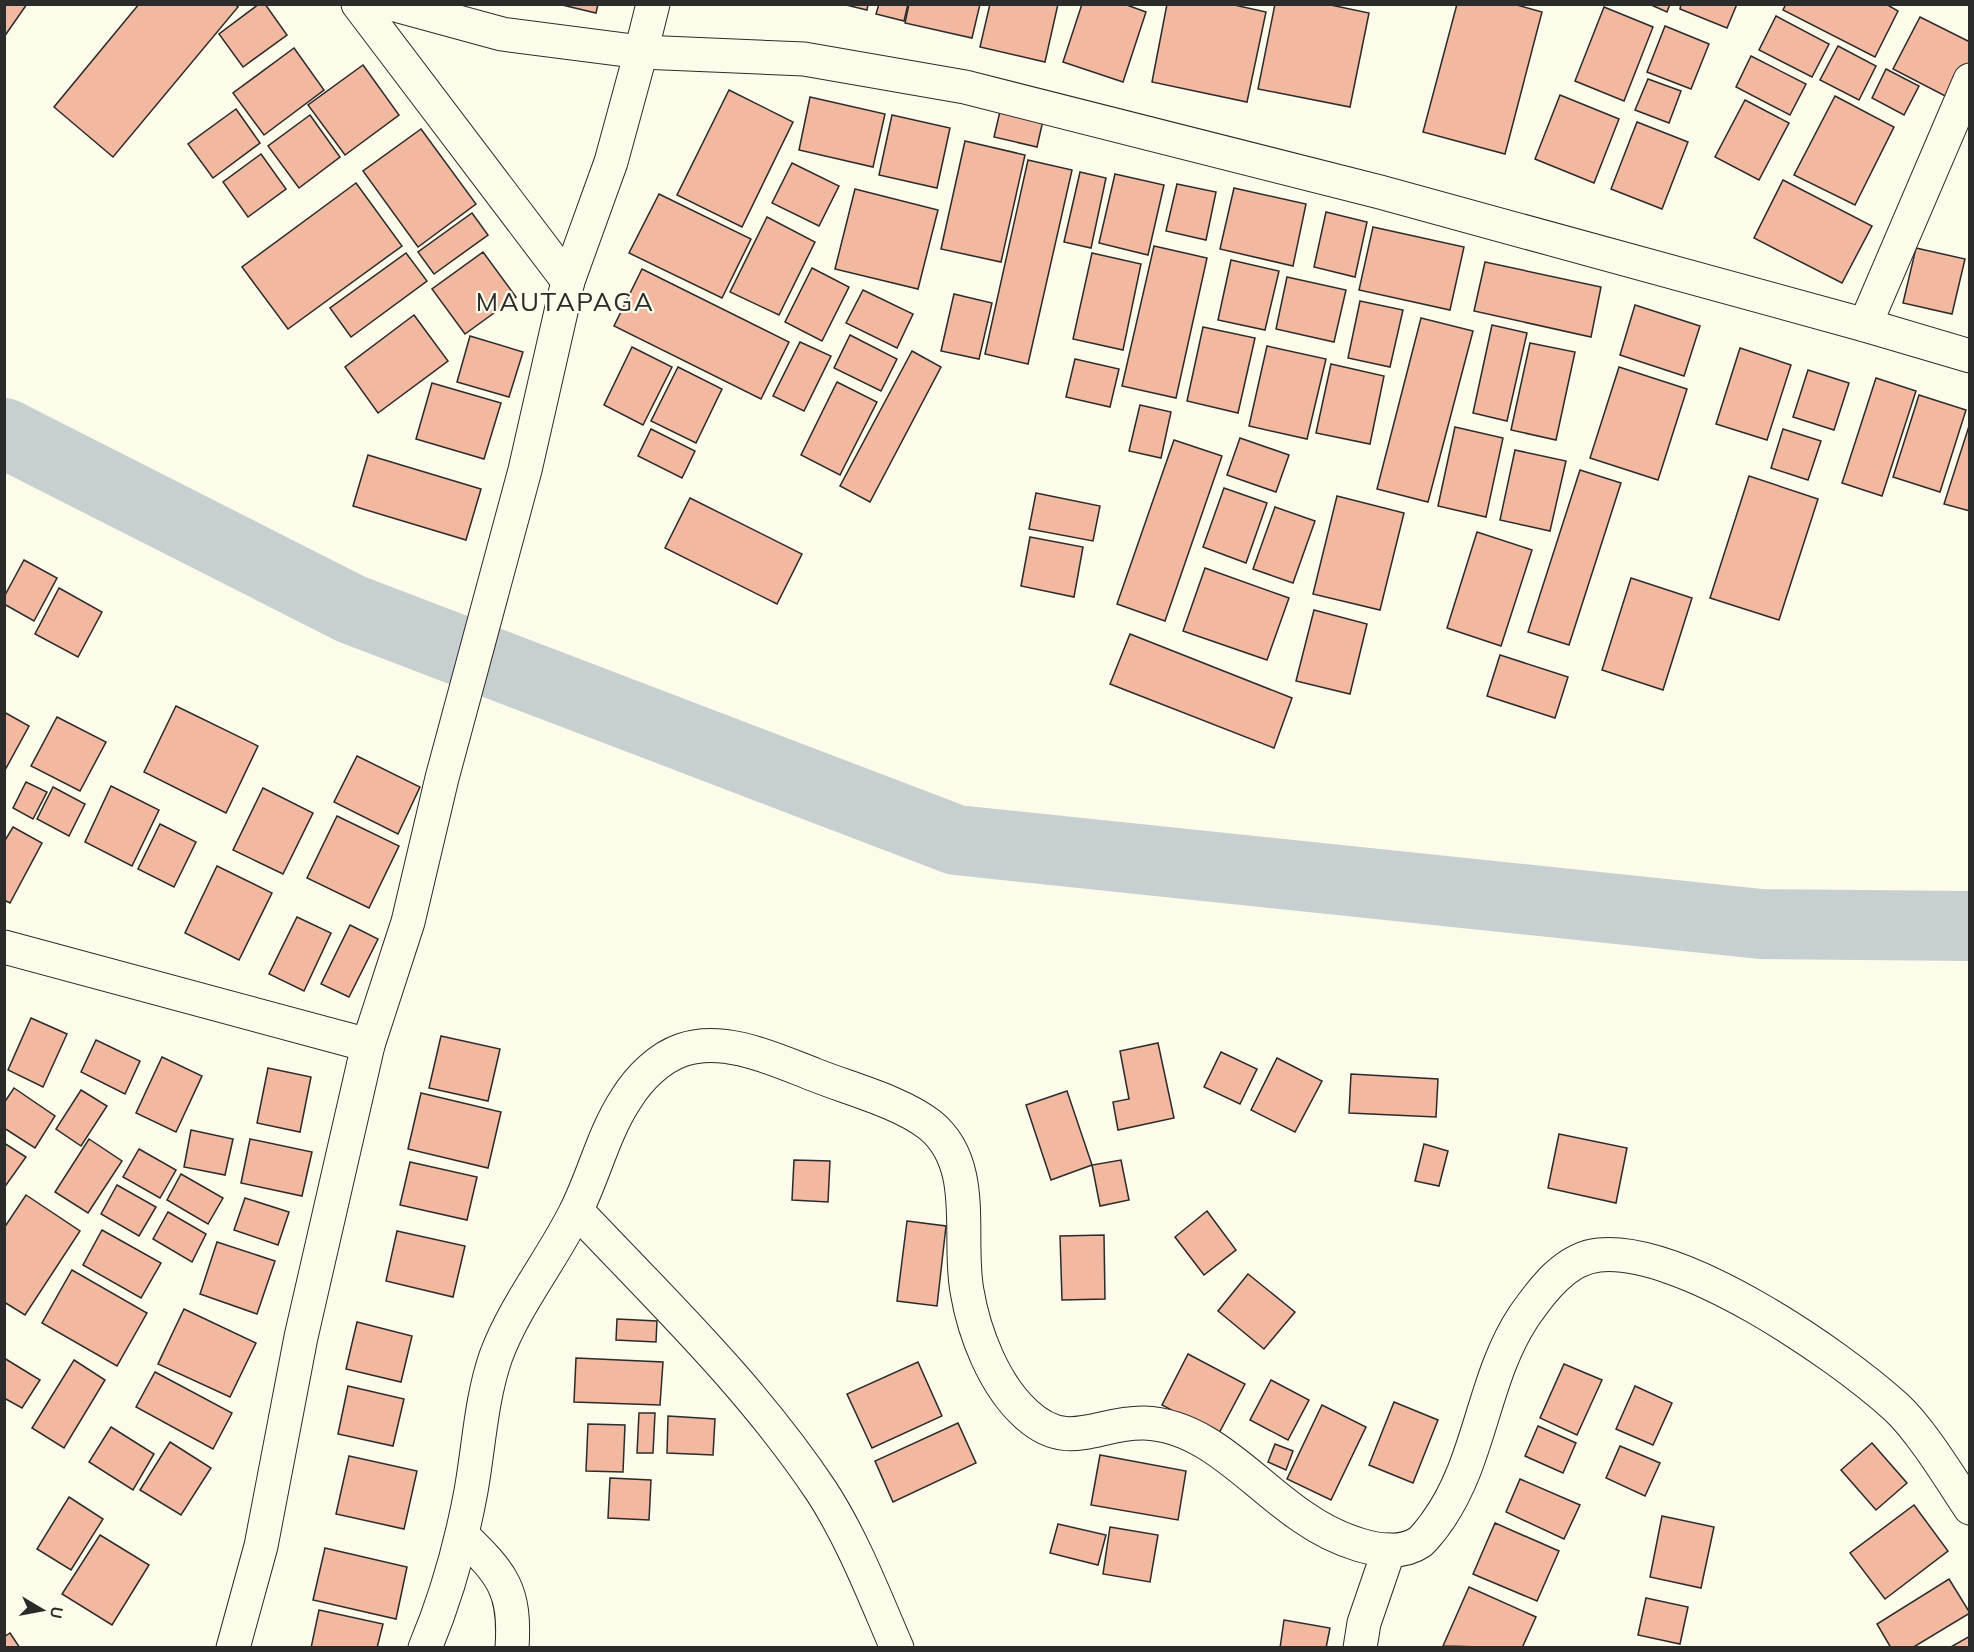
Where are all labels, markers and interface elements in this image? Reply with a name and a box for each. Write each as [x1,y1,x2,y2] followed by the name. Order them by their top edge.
[476,285,654,318] district label: MAUTAPAGA
[12,1580,72,1640] north arrow
[46,1605,68,1620] text: U

